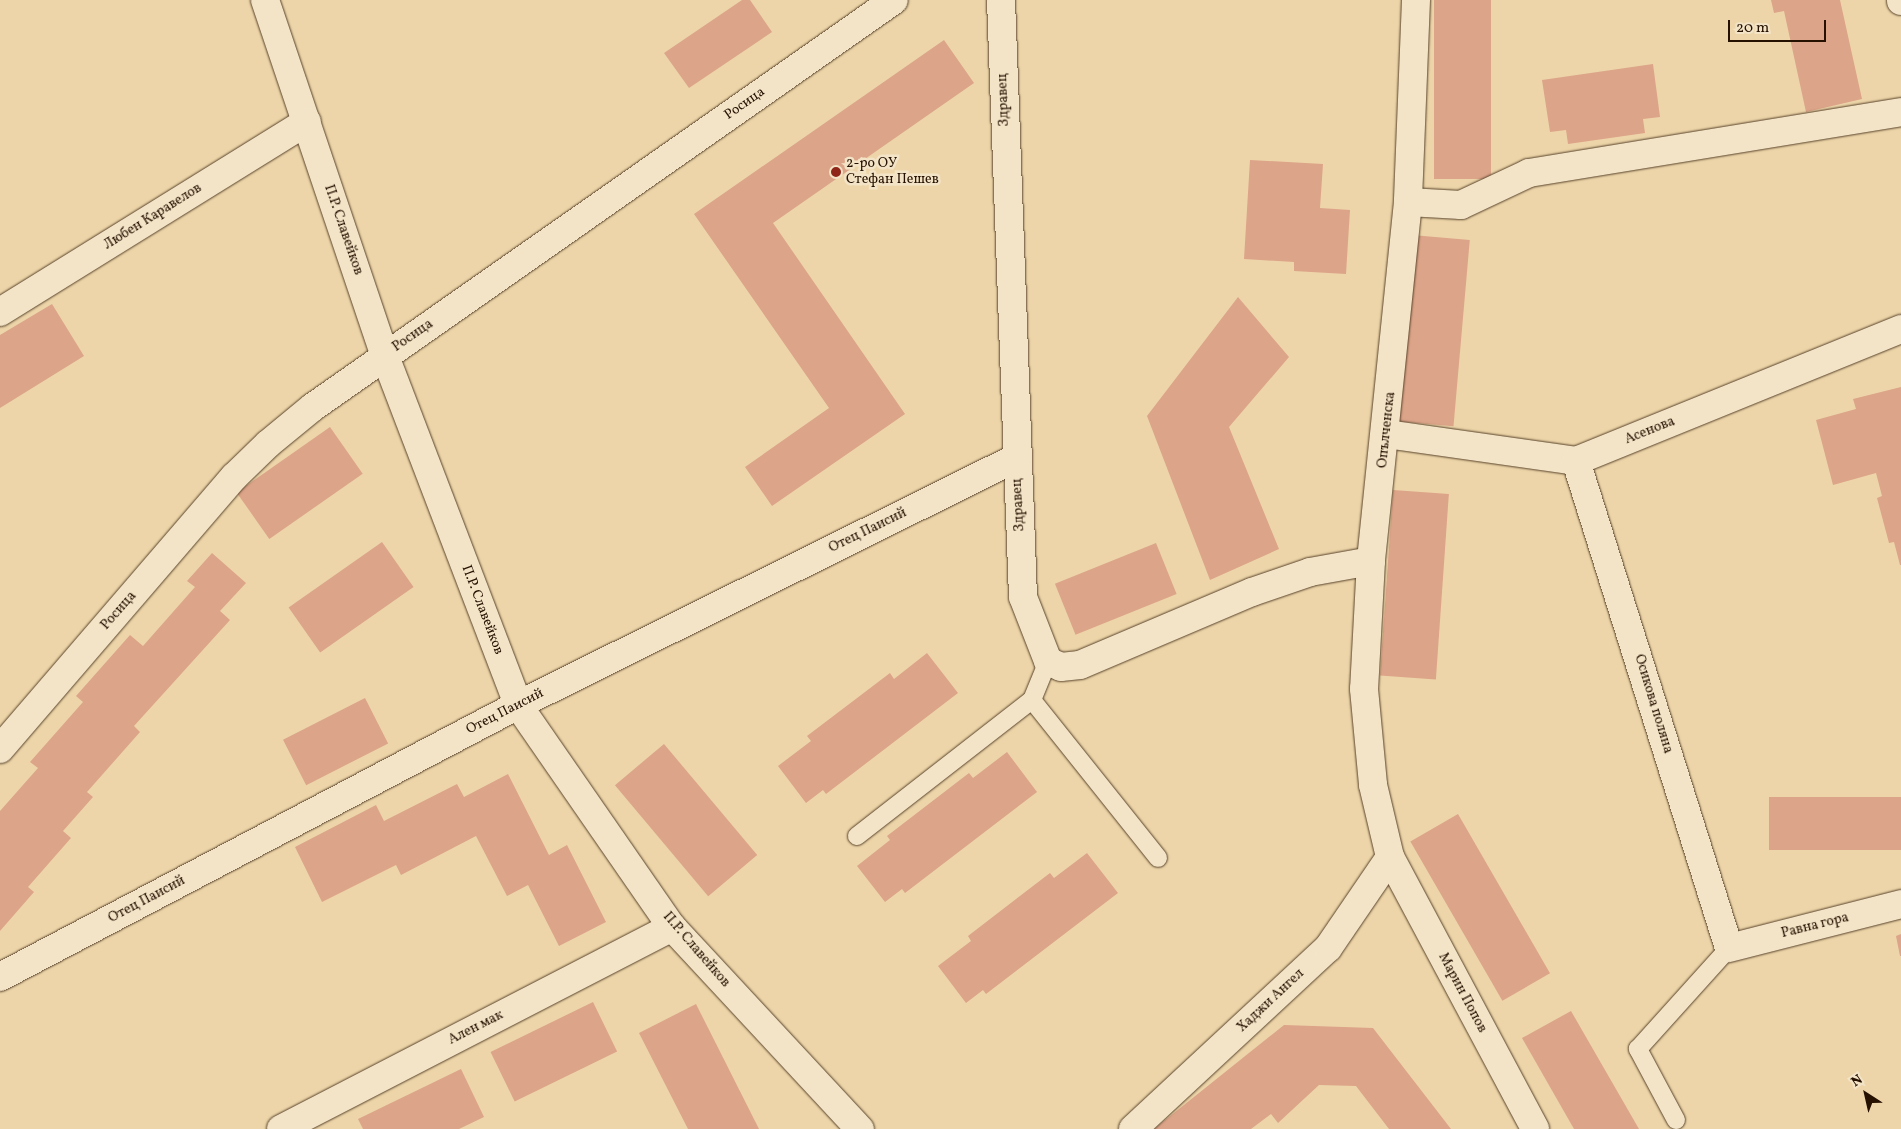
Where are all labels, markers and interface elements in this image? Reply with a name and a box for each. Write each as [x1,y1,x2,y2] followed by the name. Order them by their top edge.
[1731,10,1828,42] scale bar
[1736,18,1769,39] text: 20 m
[995,73,1013,127] street label: Здравец
[721,84,769,124] street label: Росица
[846,156,939,188] place label: 2-ро ОУ Стефан Пешев
[830,166,842,178] marker: 2-ро ОУ Стефан Пешев
[101,180,205,254] street label: Любен Каравелов
[320,183,366,277] street label: П.Р. Славейков
[389,316,437,356] street label: Росица
[1375,391,1399,469] street label: Опълченска
[1623,413,1677,449] street label: Асенова
[1009,478,1029,532] street label: Здравец
[826,505,910,557] street label: Отец Паисий
[457,563,507,657] street label: П.Р. Славейков
[98,588,140,634] street label: Росица
[1630,652,1676,756] street label: Осикова поляна
[463,685,547,739] street label: Отец Паисий
[106,873,188,927] street label: Отец Паисий
[659,909,733,991] street label: П.Р. Славейков
[1780,910,1850,942] street label: Равна гора
[1434,950,1490,1036] street label: Марин Попов
[1234,966,1308,1036] street label: Хаджи Ангел
[446,1007,506,1049] street label: Ален мак
[1841,1069,1891,1119] north arrow
[1847,1071,1867,1092] text: N

